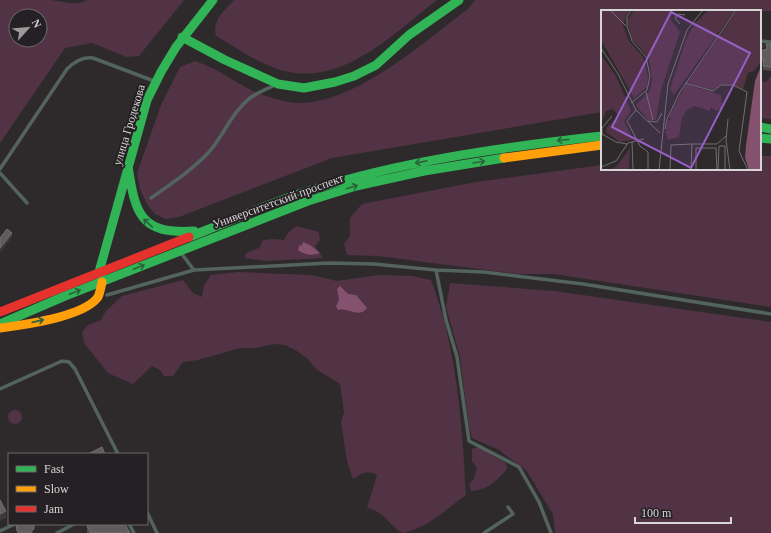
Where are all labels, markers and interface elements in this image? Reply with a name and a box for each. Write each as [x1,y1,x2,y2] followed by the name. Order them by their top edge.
[8,8,48,48] north arrow
[601,10,761,170] inset map
[30,17,44,30] text: N
[110,82,148,167] street label: улица Гродекова
[557,136,570,144] one-way arrow
[472,158,485,166] one-way arrow
[415,159,428,167] one-way arrow
[210,170,346,231] street label: Университетский проспект
[345,183,358,190] one-way arrow
[143,218,154,227] one-way arrow
[132,263,144,270] one-way arrow
[68,288,80,296] one-way arrow
[32,317,45,325] one-way arrow
[8,453,148,525] legend
[44,462,65,476] text: Fast
[44,482,69,496] text: Slow
[635,499,731,525] scale bar
[44,502,64,516] text: Jam
[641,506,672,520] text: 100 m

